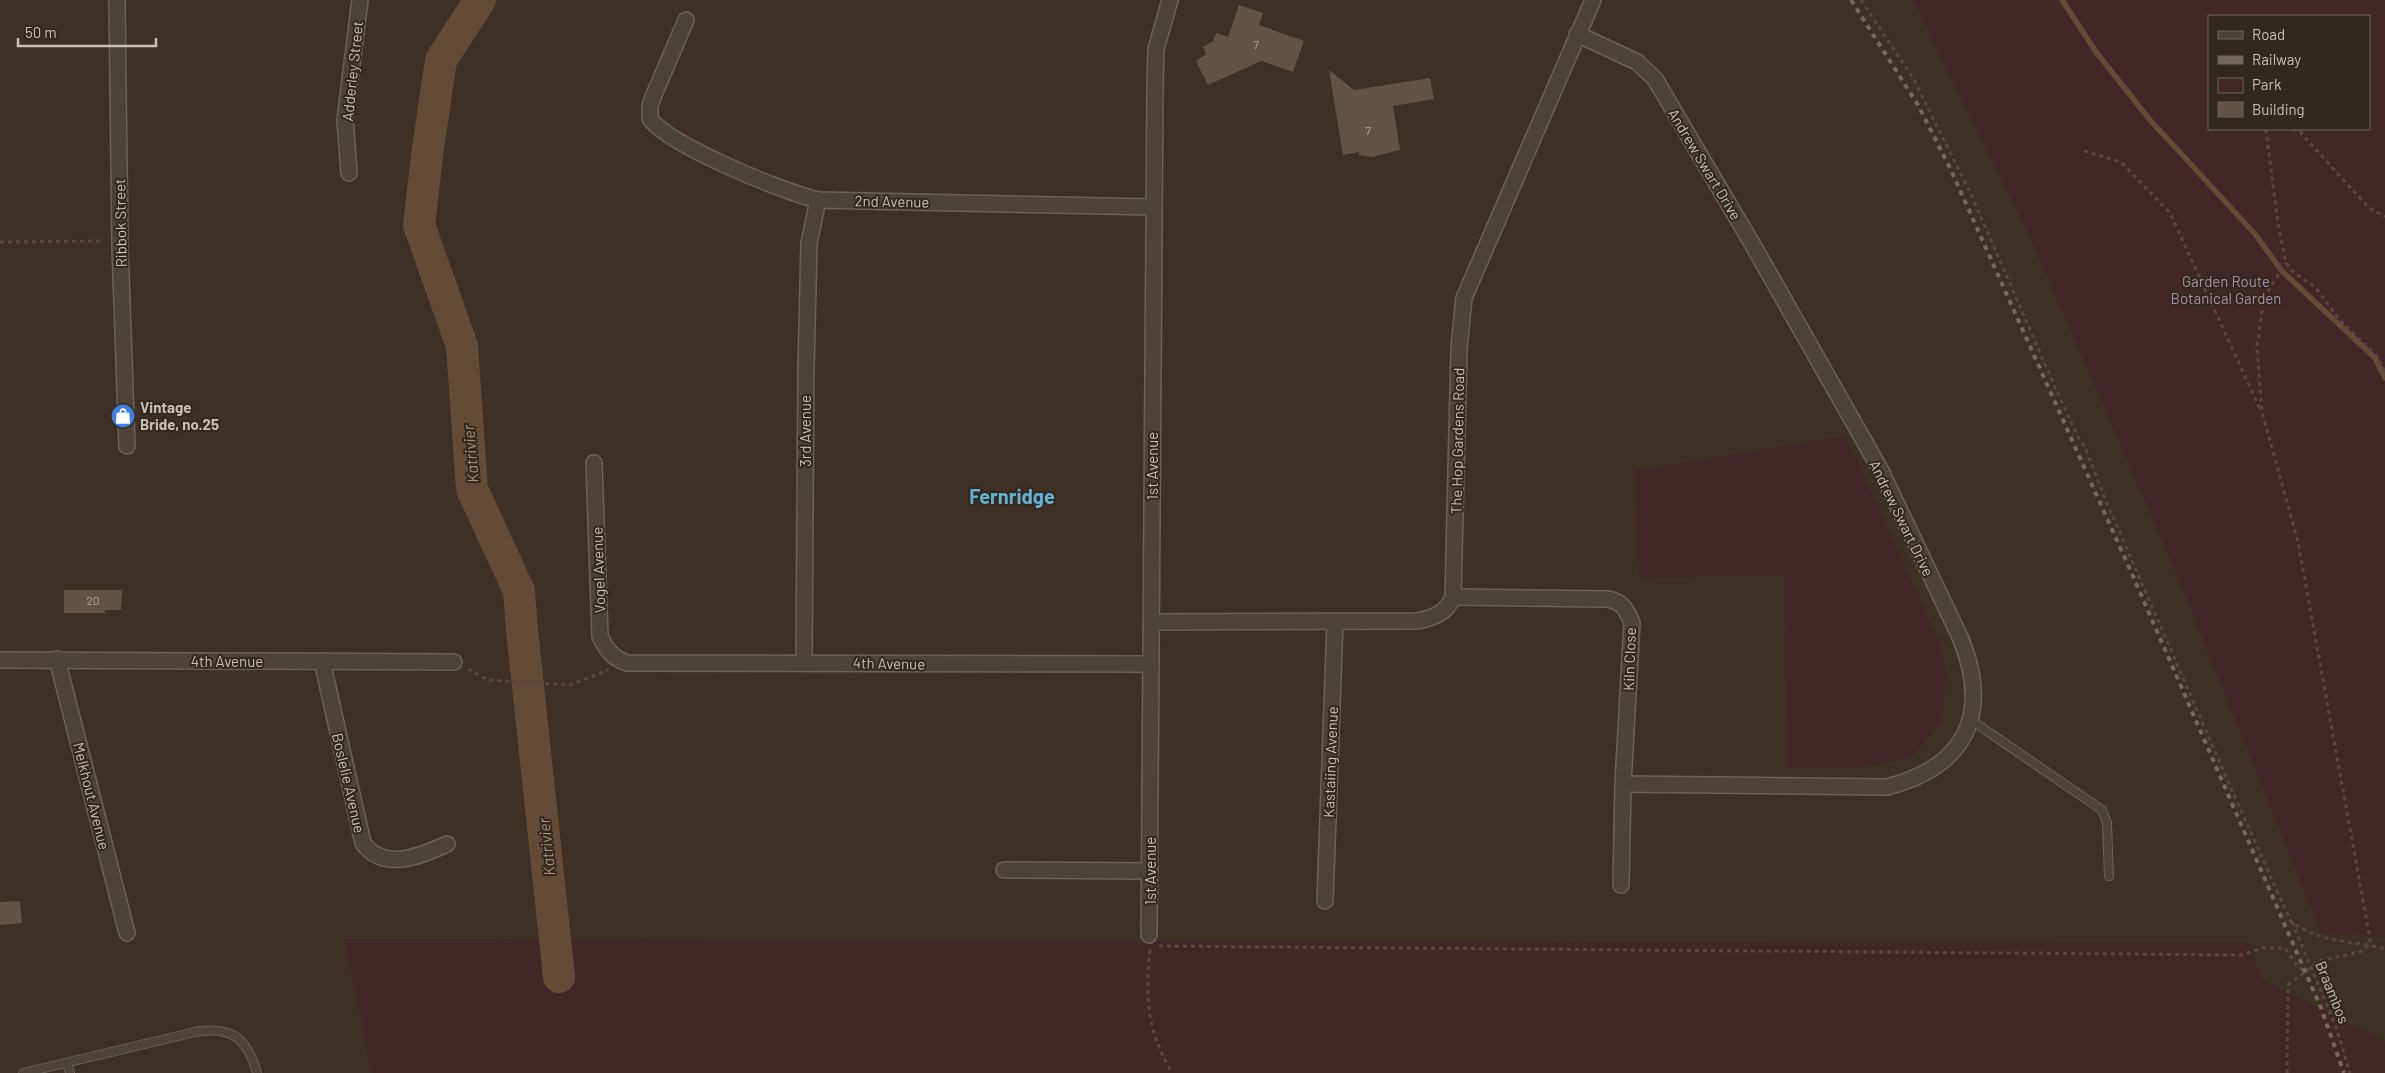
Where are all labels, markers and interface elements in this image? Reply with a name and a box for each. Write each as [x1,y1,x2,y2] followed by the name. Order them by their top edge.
[18,15,155,47] scale bar
[2208,15,2370,130] legend
[338,20,366,122] street label: Adderley Street
[25,23,57,41] text: 50 m
[2252,25,2285,43] text: Road
[1253,37,1259,51] house number: 7
[2252,50,2301,68] text: Railway
[2252,75,2282,93] text: Park
[2252,100,2305,118] text: Building
[1665,105,1745,223] street label: Andrew Swart Drive
[1365,123,1371,137] house number: 7
[110,178,130,268] street label: Ribbok Street
[854,191,930,211] street label: 2nd Avenue
[2171,272,2281,307] park label: Garden Route Botanical Garden
[1447,368,1467,514] street label: The Hop Gardens Road
[796,395,814,467] street label: 3rd Avenue
[140,398,219,433] place label: Vintage Bride, no.25
[110,403,136,429] shop icon: Vintage Bride, no.25
[458,423,482,484] water label: Katrivier
[1143,432,1161,500] street label: 1st Avenue
[1866,457,1938,579] street label: Andrew Swart Drive
[969,484,1055,508] district label: Fernridge
[587,527,609,613] street label: Vogel Avenue
[86,593,100,607] house number: 20
[1619,627,1639,691] street label: Kiln Close
[191,652,263,670] street label: 4th Avenue
[853,653,925,673] street label: 4th Avenue
[1319,706,1341,818] street label: Kastaiing Avenue
[329,731,369,835] street label: Boslelie Avenue
[70,740,114,852] street label: Melkhout Avenue
[533,816,558,877] water label: Katrivier
[1141,837,1159,905] street label: 1st Avenue
[2312,958,2354,1026] street label: Braambos

